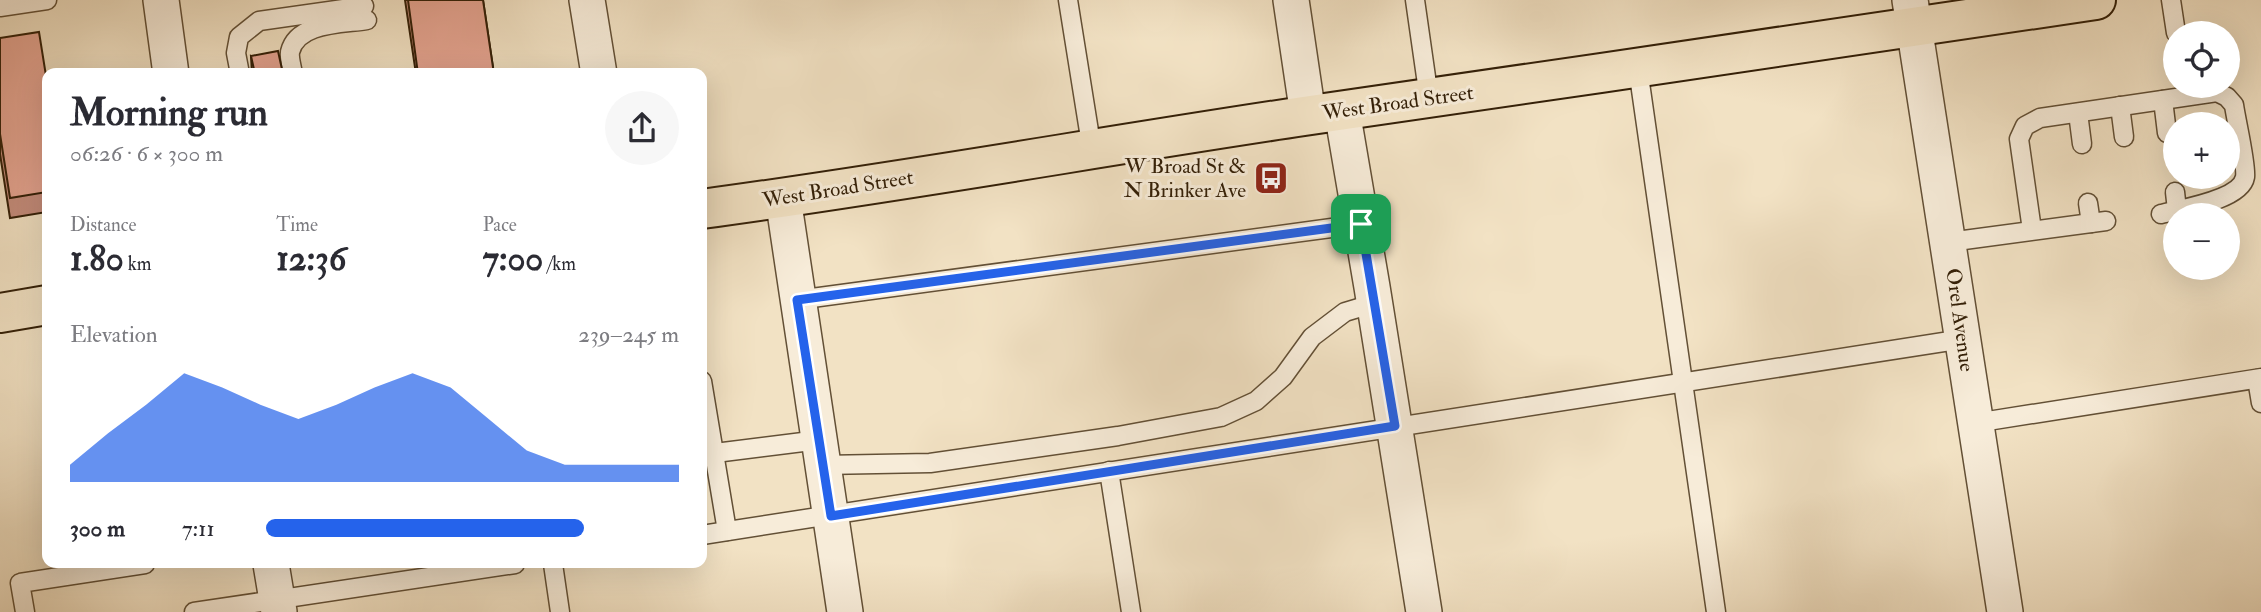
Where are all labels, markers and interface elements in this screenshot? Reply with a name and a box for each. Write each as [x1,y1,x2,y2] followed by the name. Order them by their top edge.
[2163,21,2240,280] map controls
[2163,21,2240,98] button: locate
[1320,79,1475,127] street label: West Broad Street
[70,89,268,137] text: Morning run
[605,91,679,165] button: share
[2163,112,2240,189] button: +
[70,139,223,168] text: 06:26 · 6 × 300 m
[1124,153,1246,204] place label: W Broad St & N Brinker Ave
[1252,159,1290,197] bus stop icon: W Broad St & N Brinker Ave
[760,164,915,214] street label: West Broad Street
[1331,194,1391,254] pin
[2163,203,2240,280] button: −
[1342,205,1380,243] icon: arrive
[70,213,136,237] text: Distance
[276,213,318,237] text: Time
[483,213,517,237] text: Pace
[70,237,124,281] text: 1.80
[276,237,346,281] text: 12:36
[483,237,543,281] text: 7:00
[124,252,151,276] text: km
[543,252,576,276] text: /km
[1939,267,1981,374] street label: Orel Avenue
[70,320,158,349] text: Elevation
[578,320,679,349] text: 239–245 m
[70,514,125,543] text: 300 m
[182,514,215,543] text: 7:11

